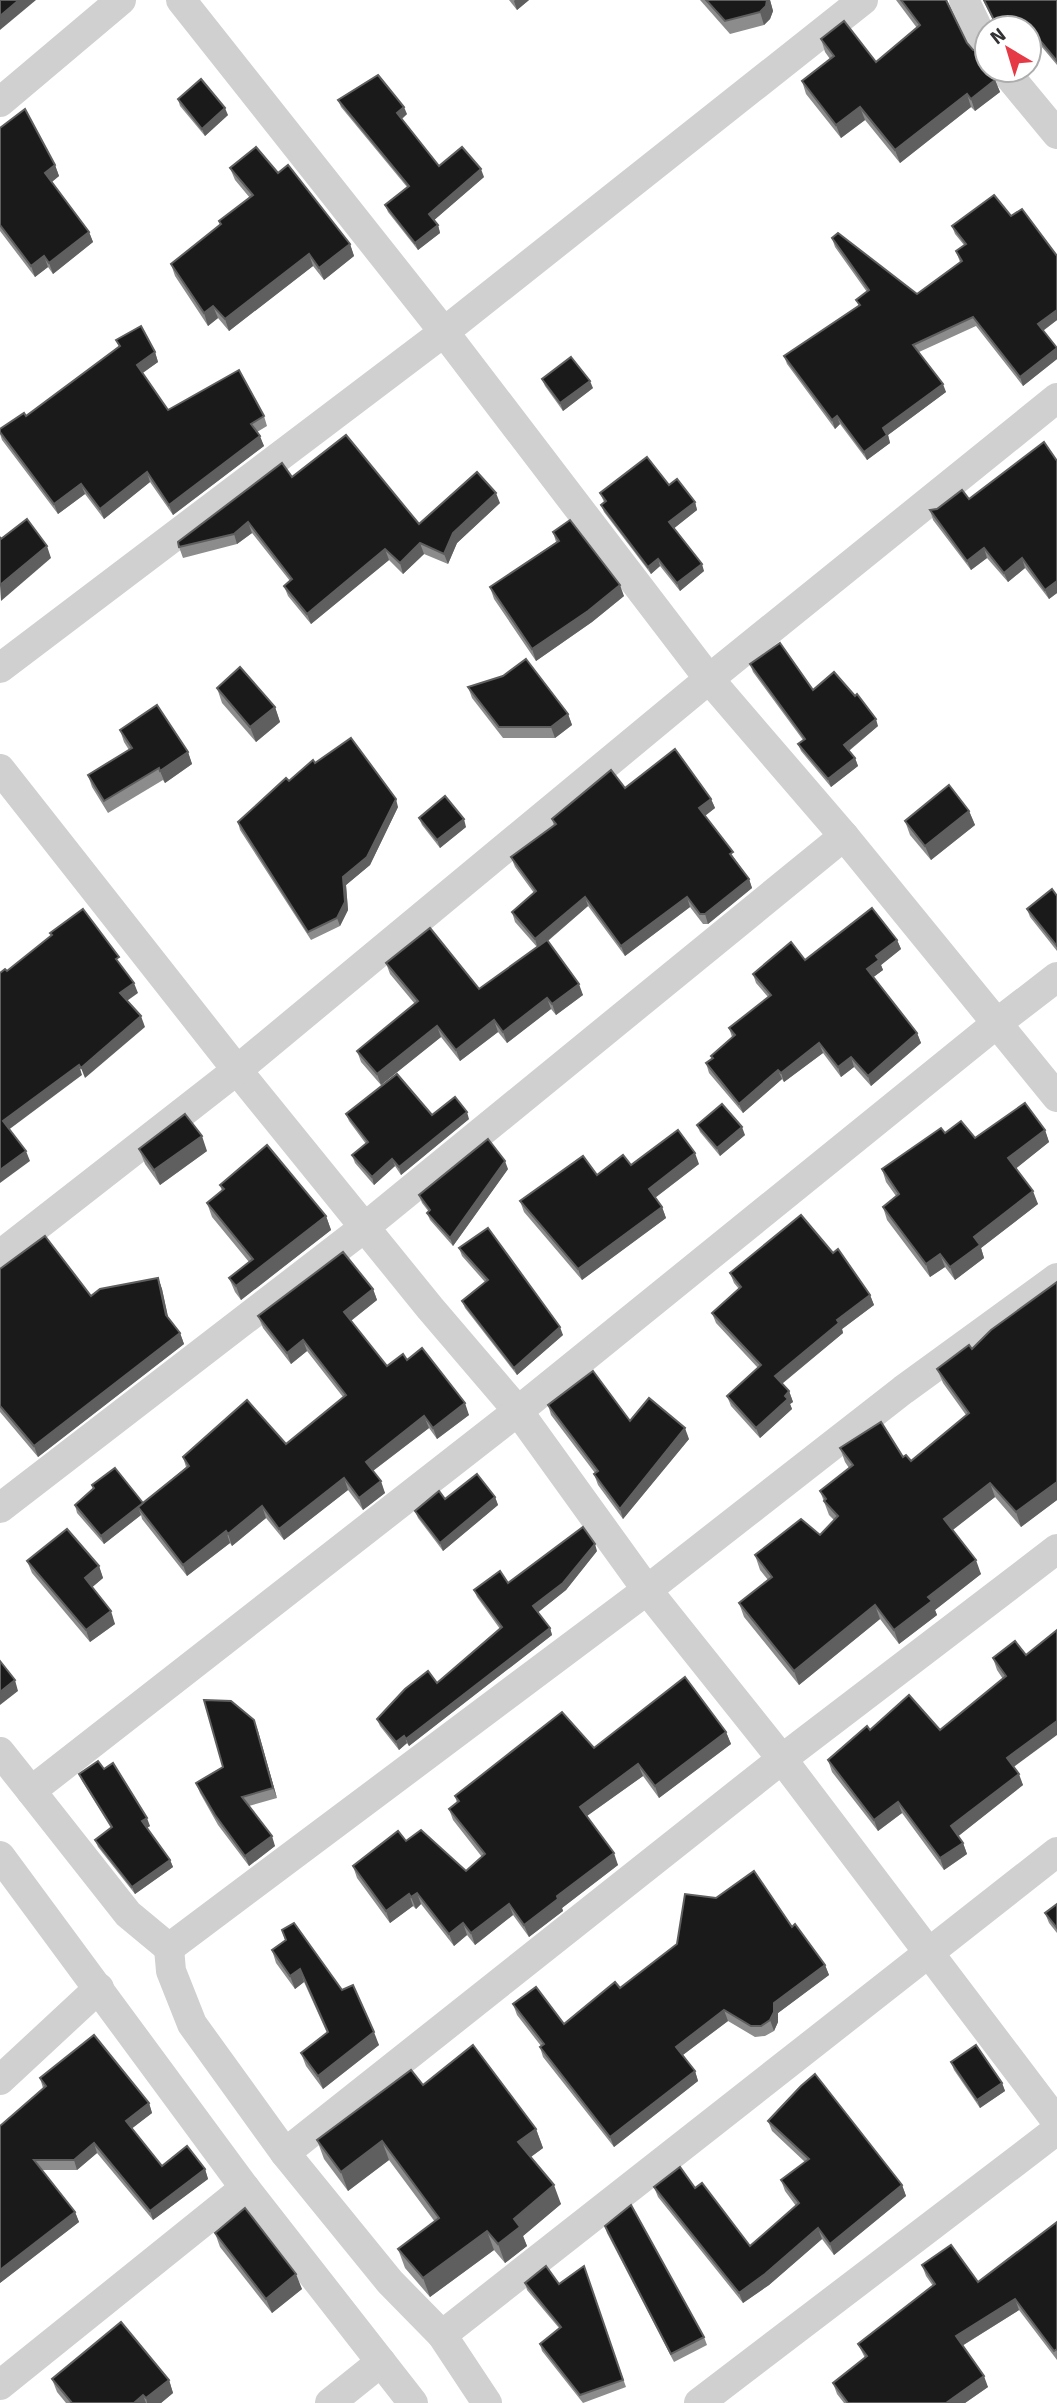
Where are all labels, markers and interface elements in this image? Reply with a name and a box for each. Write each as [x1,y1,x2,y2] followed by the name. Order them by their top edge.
[973,14,1043,84] north arrow
[986,23,1011,50] text: N

